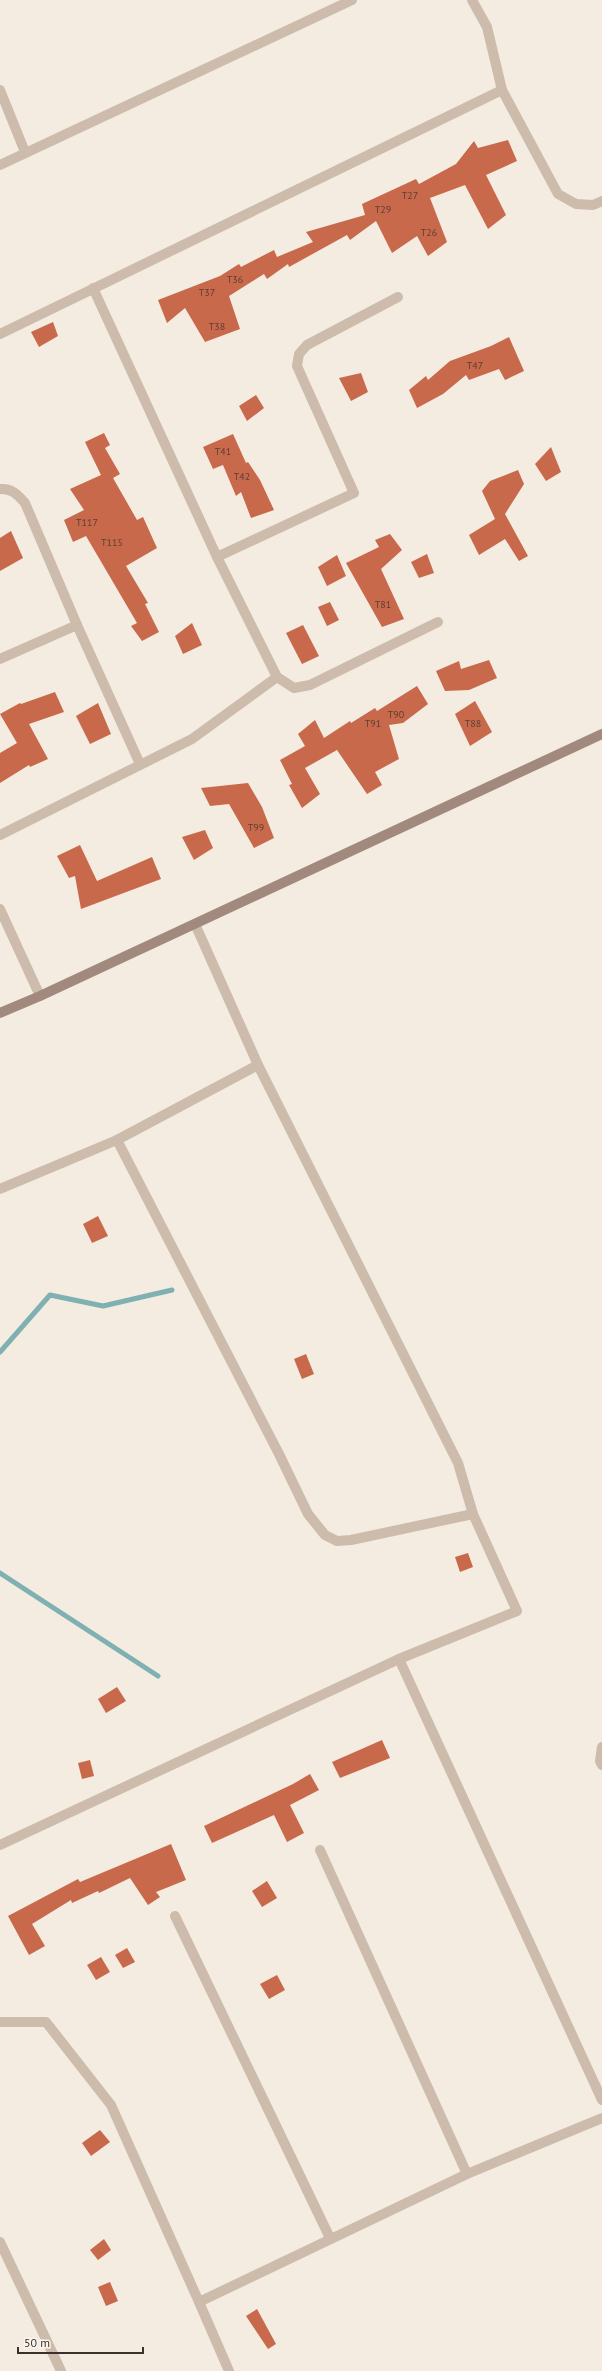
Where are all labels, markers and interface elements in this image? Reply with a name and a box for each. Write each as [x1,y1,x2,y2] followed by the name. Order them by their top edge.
[402,189,418,202] house number: T27
[375,203,391,216] house number: T29
[421,226,437,239] house number: T26
[227,273,243,286] house number: T36
[199,286,215,299] house number: T37
[209,320,225,333] house number: T38
[467,359,483,372] house number: T47
[215,445,231,458] house number: T41
[234,470,250,483] house number: T42
[76,516,98,529] house number: T117
[101,536,123,549] house number: T115
[375,598,391,611] house number: T81
[388,708,405,721] house number: T90
[365,717,381,730] house number: T91
[465,717,481,730] house number: T88
[248,821,264,834] house number: T99
[18,2329,143,2355] scale bar
[24,2335,50,2350] text: 50 m

